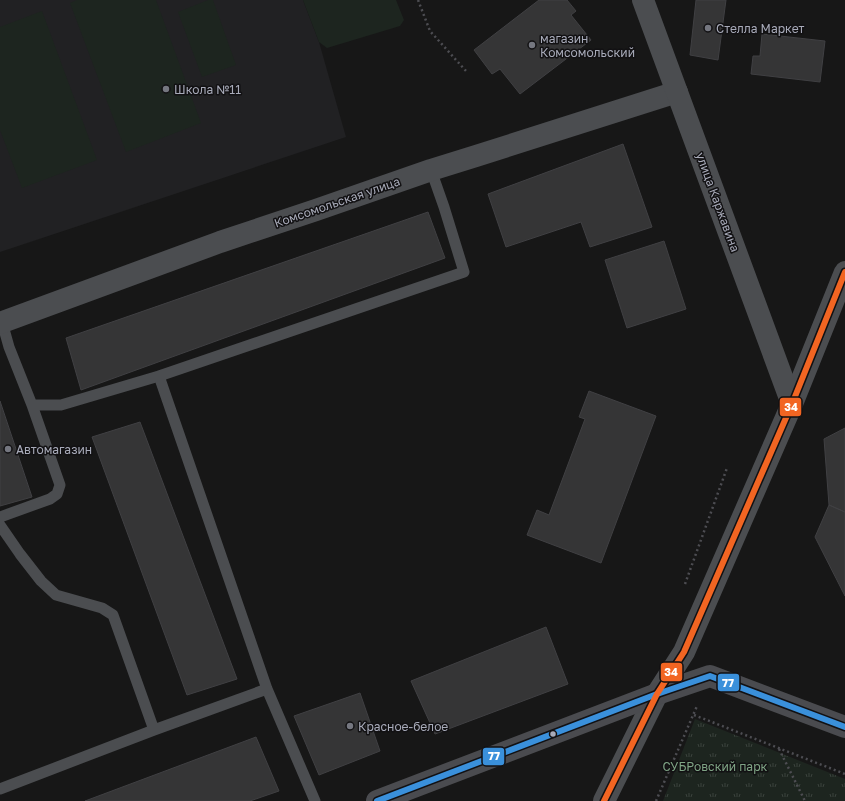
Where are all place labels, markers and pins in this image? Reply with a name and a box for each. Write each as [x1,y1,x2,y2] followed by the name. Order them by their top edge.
[716,21,805,36] place label: Стелла Маркет
[703,23,713,33] marker: Стелла Маркет
[540,31,635,60] place label: магазин Комсомольский
[527,40,537,50] marker: магазин Комсомольский
[174,82,241,97] place label: Школа №11
[161,84,171,94] marker: Школа №11
[16,442,92,457] place label: Автомагазин
[3,444,13,454] marker: Автомагазин
[358,719,448,734] place label: Красное-белое
[345,721,355,731] marker: Красное-белое
[548,729,558,739] unlabelled marker

